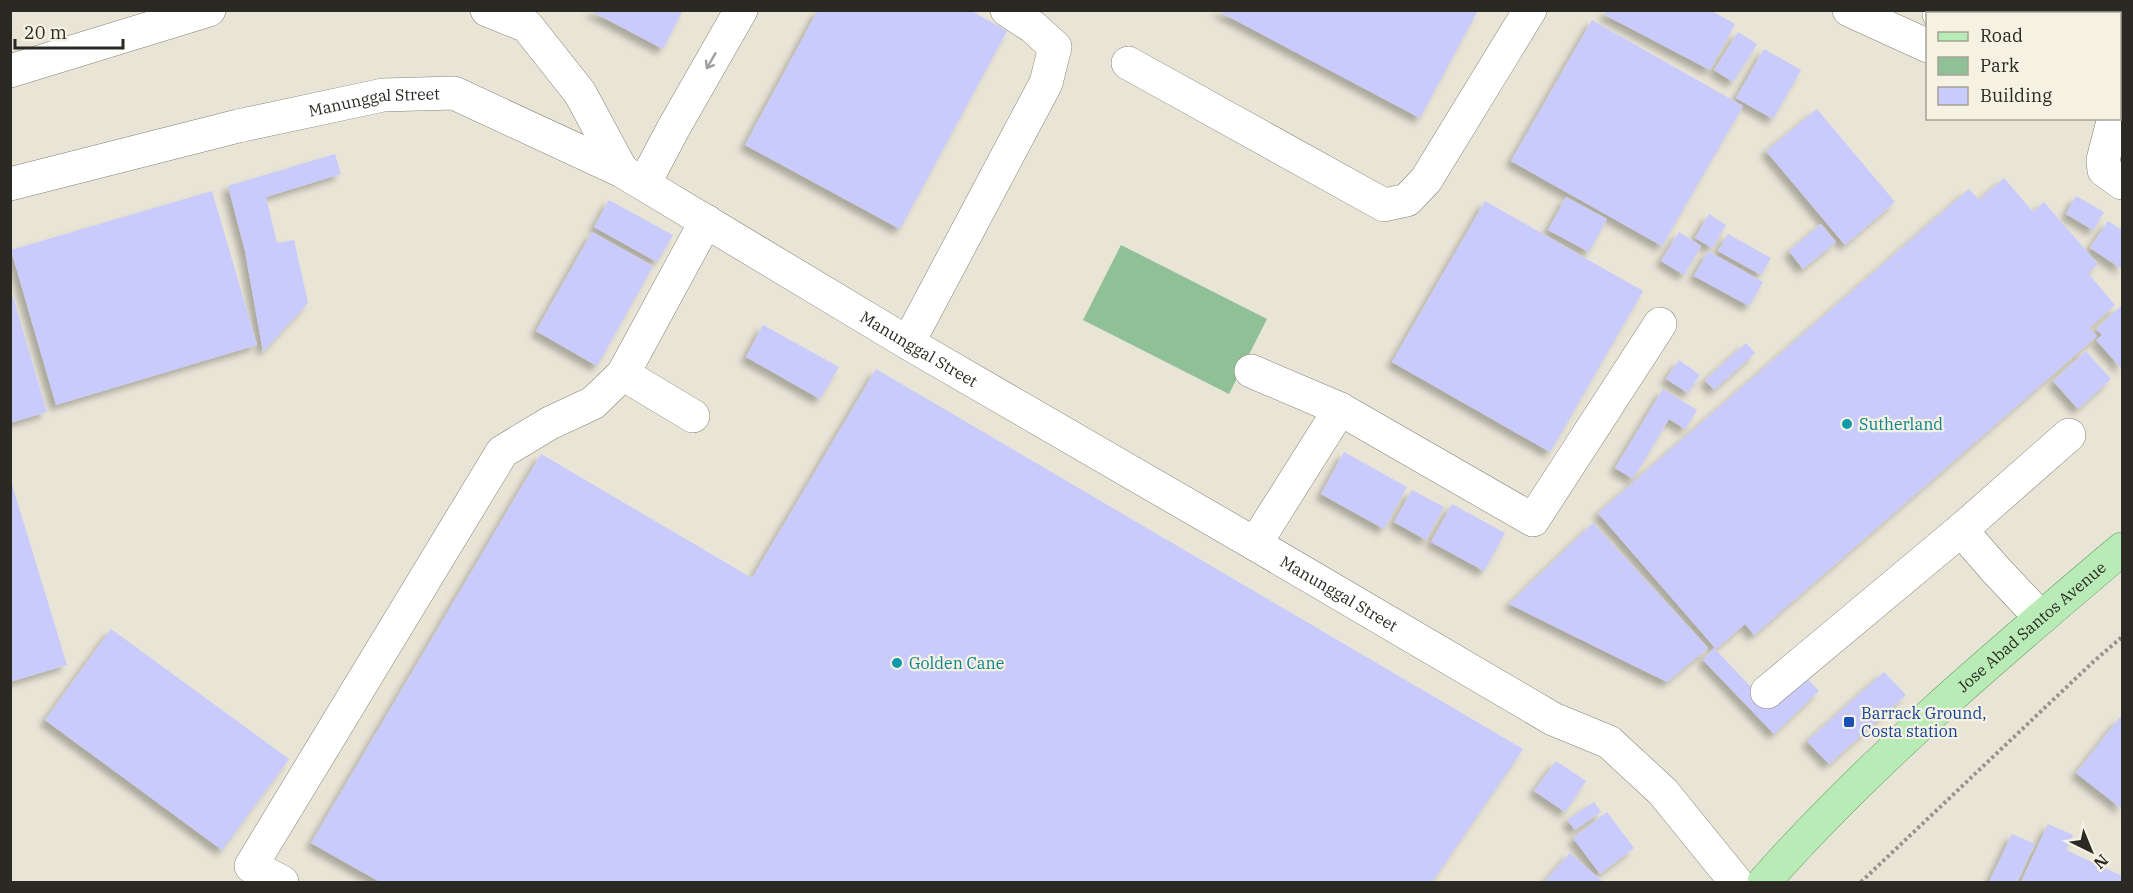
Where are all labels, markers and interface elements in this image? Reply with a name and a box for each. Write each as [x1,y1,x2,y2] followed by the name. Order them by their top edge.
[15,12,123,50] scale bar
[1926,12,2121,120] legend
[24,21,67,44] text: 20 m
[1980,24,2023,47] text: Road
[705,52,717,69] one-way arrow
[1980,54,2020,77] text: Park
[307,83,440,121] street label: Manunggal Street
[1980,84,2052,107] text: Building
[857,307,982,391] street label: Manunggal Street
[1859,414,1943,434] place label: Sutherland
[1840,417,1854,431] marker: Sutherland
[1277,551,1402,636] street label: Manunggal Street
[1953,557,2110,696] street label: Jose Abad Santos Avenue
[909,653,1004,673] place label: Golden Cane
[890,656,904,670] marker: Golden Cane
[1861,703,1987,741] place label: Barrack Ground, Costa station
[1842,715,1856,729] marker: Barrack Ground, Costa station
[2061,821,2121,881] north arrow
[2090,850,2113,874] text: N

